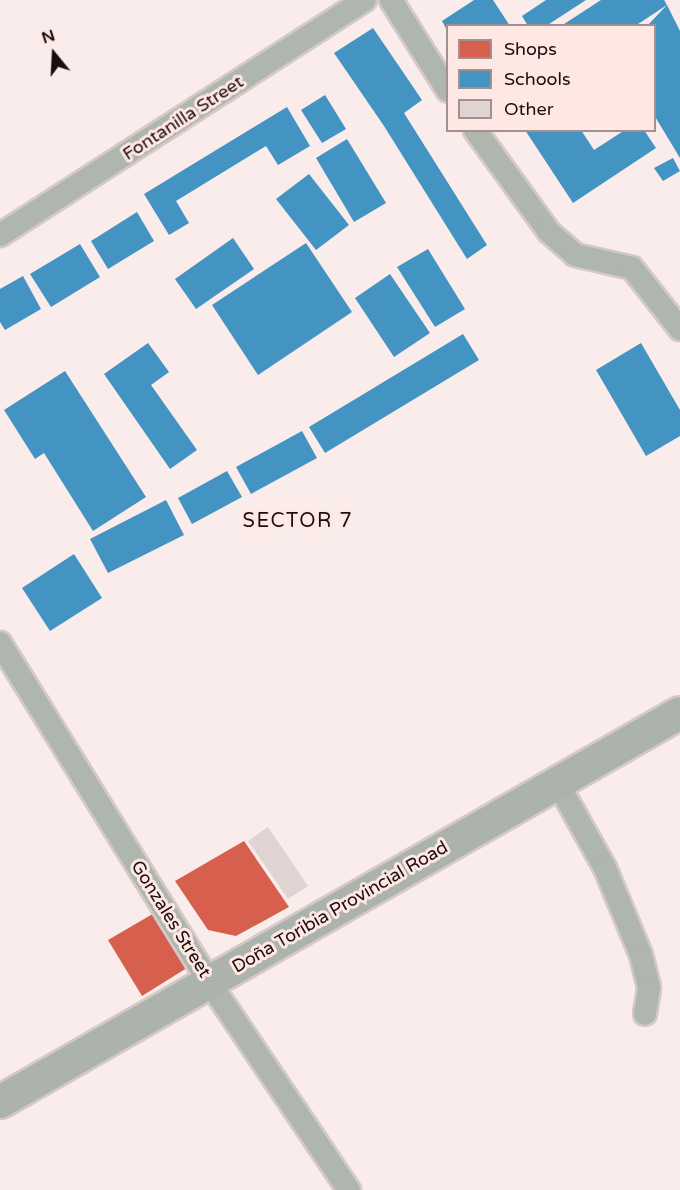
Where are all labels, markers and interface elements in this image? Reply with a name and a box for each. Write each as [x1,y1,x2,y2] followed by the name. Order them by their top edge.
[24,24,84,84] north arrow
[446,24,656,132] legend
[39,25,58,48] text: N
[504,38,557,60] text: Shops
[504,68,571,90] text: Schools
[119,71,247,165] street label: Fontanilla Street
[504,98,554,120] text: Other
[243,509,353,533] district label: SECTOR 7
[228,836,452,978] street label: Doña Toribia Provincial Road
[126,856,216,982] street label: Gonzales Street

